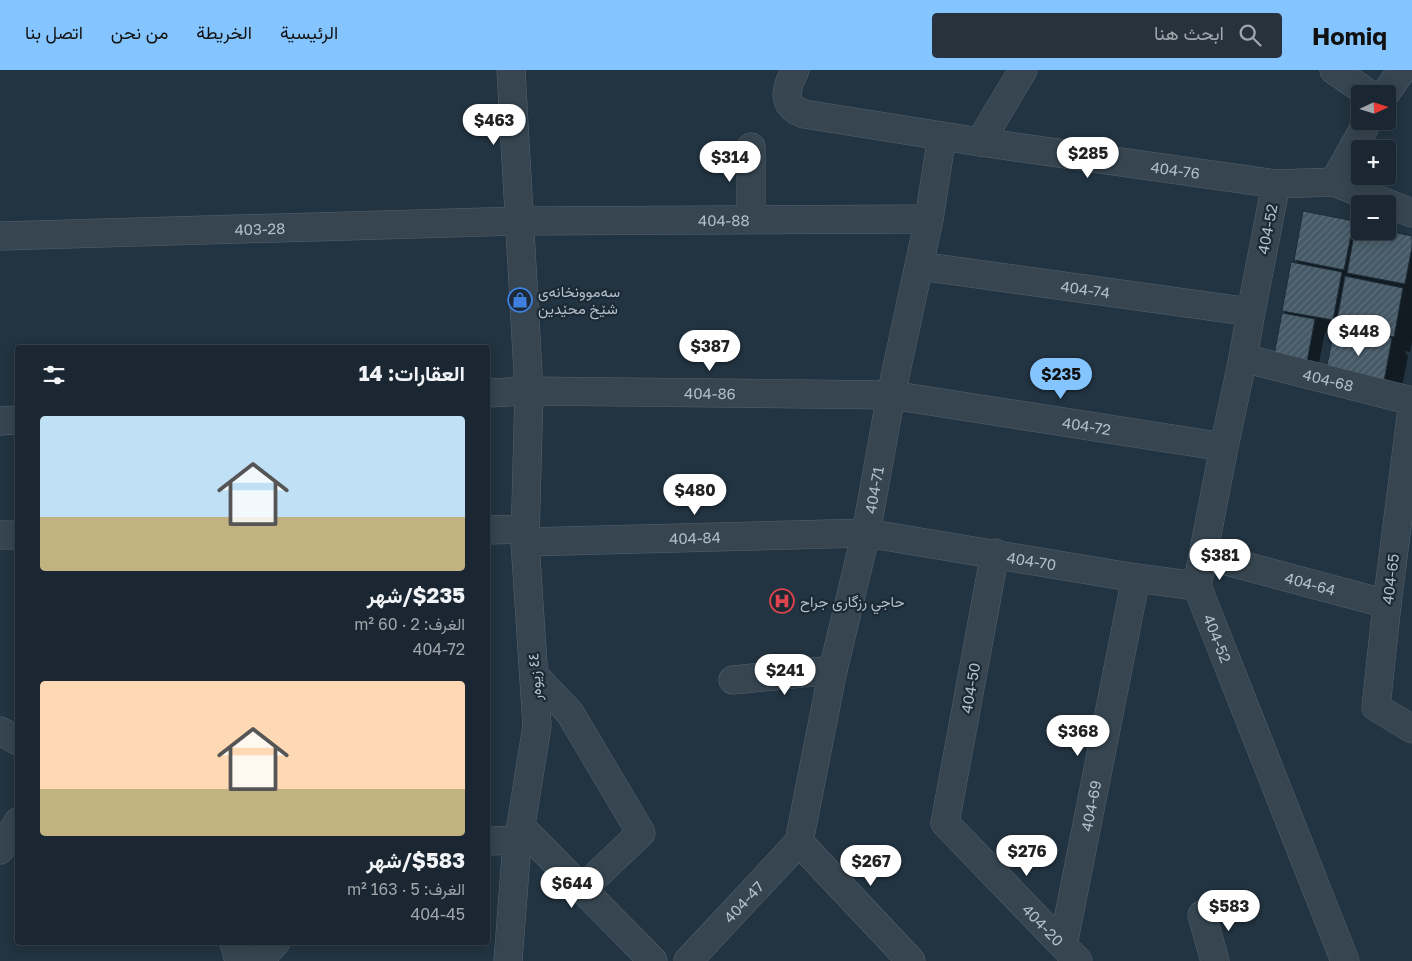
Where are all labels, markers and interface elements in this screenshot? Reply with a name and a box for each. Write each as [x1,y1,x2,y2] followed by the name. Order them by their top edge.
[932,13,1282,58] search box
[25,21,83,43] text: اتصل بنا
[111,21,168,43] text: من نحن
[196,21,252,43] text: الخريطة
[280,21,338,43] text: الرئيسية
[1154,21,1224,44] text: ابحث هنا
[1236,21,1264,49] icon: search
[1312,21,1387,50] text: Homiq
[1351,85,1396,130] north arrow
[1351,85,1396,240] map controls
[464,104,524,146] pin: $463
[474,110,514,130] text: $463
[1058,136,1118,179] pin: $285
[700,140,760,183] pin: $314
[1351,140,1396,185] button: +
[1068,143,1108,163] text: $285
[711,147,749,167] text: $314
[1150,157,1201,182] street label: 404-76
[1351,195,1396,240] button: −
[1253,202,1281,256] street label: 404-52
[698,211,750,229] street label: 404-88
[234,219,286,238] street label: 403-28
[1060,277,1111,301] street label: 404-74
[538,282,620,320] place label: سەموونخانەی شێخ محێدین
[507,287,533,313] shop icon: سەموونخانەی شێخ محێدین
[1329,314,1389,357] pin: $448
[1339,321,1379,341] text: $448
[680,330,740,372] pin: $387
[690,336,730,356] text: $387
[1031,358,1091,400] pin: $235
[359,360,465,386] text: العقارات: 14
[40,361,68,389] icon: filters
[1041,364,1081,384] text: $235
[1301,365,1355,395] street label: 404-68
[684,384,736,402] street label: 404-86
[1061,413,1112,438] street label: 404-72
[208,449,298,539] icon: home
[861,465,887,515] street label: 404-71
[665,474,725,516] pin: $480
[674,480,716,500] text: $480
[669,528,721,547] street label: 404-84
[1190,538,1250,581] pin: $381
[1201,545,1239,565] text: $381
[1006,548,1058,574] street label: 404-70
[1378,553,1402,605] street label: 404-65
[1283,568,1337,599] street label: 404-64
[367,582,465,608] text: $235/شهر
[769,588,795,614] hospital icon: حاجي رزگارى جراح
[800,592,905,615] place label: حاجي رزگارى جراح
[1200,611,1235,665] street label: 404-52
[354,614,465,634] text: الغرف: 2 · 60 m²
[413,639,465,659] text: 404-72
[523,653,546,702] street label: ٤٤ زیوەر
[755,654,815,696] pin: $241
[766,660,804,680] text: $241
[957,661,983,715] street label: 404-50
[208,714,298,804] icon: home
[1048,714,1108,757] pin: $368
[1058,721,1098,741] text: $368
[1077,779,1105,833] street label: 404-69
[997,834,1057,877] pin: $276
[1007,841,1047,861] text: $276
[841,844,901,887] pin: $267
[366,847,465,873] text: $583/شهر
[851,851,891,871] text: $267
[542,866,602,909] pin: $644
[552,873,592,893] text: $644
[719,877,767,926] street label: 404-47
[347,879,465,899] text: الغرف: 5 · 163 m²
[1199,890,1259,932] pin: $583
[1209,896,1249,916] text: $583
[1019,900,1067,950] street label: 404-20
[410,904,465,924] text: 404-45

